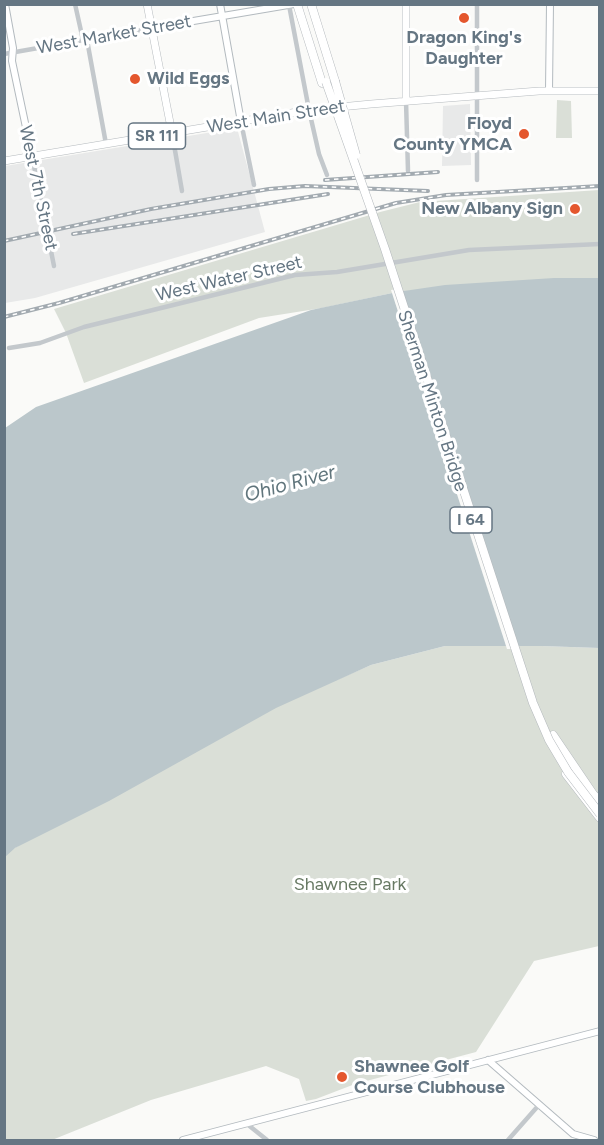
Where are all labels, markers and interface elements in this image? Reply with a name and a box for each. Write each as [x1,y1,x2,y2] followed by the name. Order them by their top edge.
[35,11,193,59] street label: West Market Street
[457,11,471,25] marker: Dragon King's Daughter
[406,27,522,70] place label: Dragon King's Daughter
[147,68,229,90] place label: Wild Eggs
[128,72,142,86] marker: Wild Eggs
[205,95,347,139] street label: West Main Street
[393,113,512,156] place label: Floyd County YMCA
[14,123,62,253] street label: West 7th Street
[128,123,186,149] road number: SR 111
[517,127,531,141] marker: Floyd County YMCA
[421,198,563,220] place label: New Albany Sign
[568,202,582,216] marker: New Albany Sign
[154,252,304,306] street label: West Water Street
[392,308,472,494] street label: Sherman Minton Bridge
[242,460,338,508] water label: Ohio River
[450,507,492,533] road number: I 64
[294,874,406,896] park label: Shawnee Park
[354,1056,505,1098] place label: Shawnee Golf Course Clubhouse
[335,1070,349,1084] marker: Shawnee Golf Course Clubhouse

